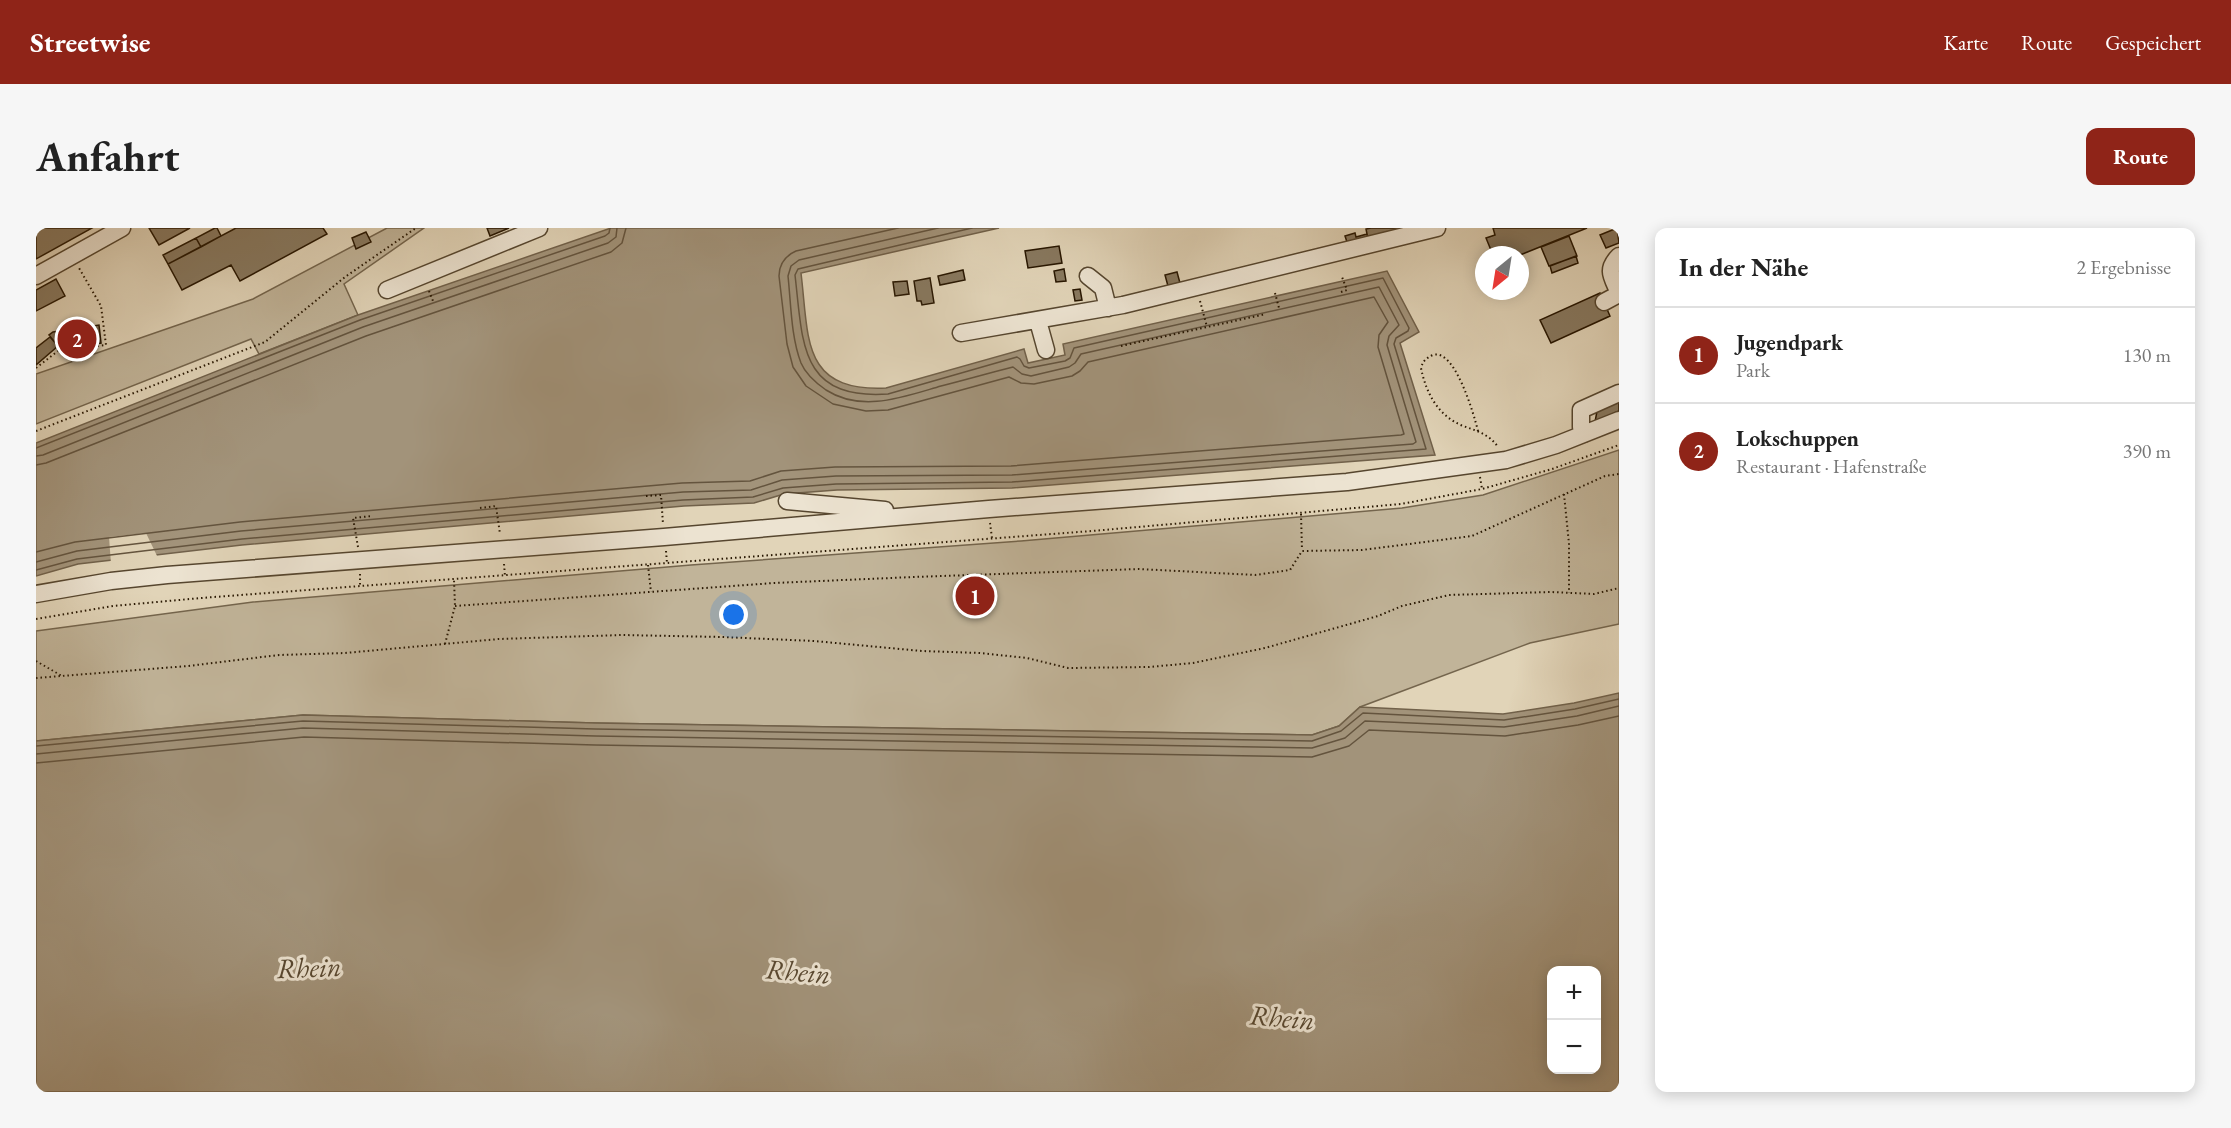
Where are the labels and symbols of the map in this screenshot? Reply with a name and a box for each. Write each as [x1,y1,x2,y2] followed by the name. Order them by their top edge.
[1475,246,1529,300] north arrow
[58,316,96,362] pin: 2
[956,574,994,619] pin: 1
[719,600,748,629] your location
[276,948,342,986] water label: Rhein
[764,950,832,992] water label: Rhein
[1248,996,1316,1038] water label: Rhein

